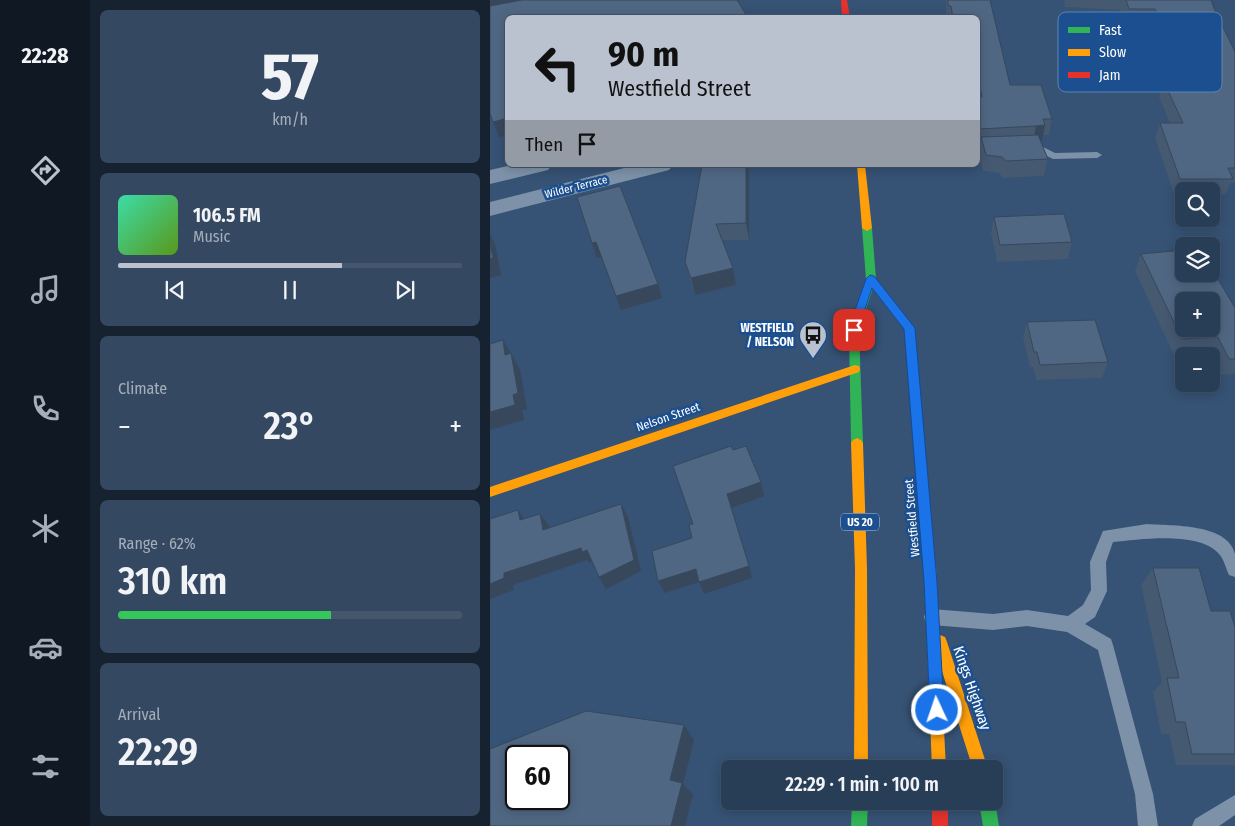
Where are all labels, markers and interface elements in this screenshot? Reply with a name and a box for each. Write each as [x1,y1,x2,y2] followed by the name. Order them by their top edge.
[1058,12,1222,92] legend
[1099,22,1122,39] text: Fast
[608,33,679,75] text: 90 m
[525,35,590,100] icon: left
[261,38,319,116] text: 57
[21,42,69,69] text: 22:28
[1099,44,1126,61] text: Slow
[1099,67,1120,84] text: Jam
[608,75,751,102] text: Westfield Street
[272,110,308,129] text: km/h
[573,130,601,158] icon: arrive
[525,133,563,156] text: Then
[28,153,63,188] icon: directions
[543,173,609,201] street label: Wilder Terrace
[1175,182,1220,392] map controls
[1175,182,1220,227] button: search
[193,204,261,227] text: 106.5 FM
[193,227,230,246] text: Music
[1175,237,1220,282] button: layers
[28,272,63,307] icon: music
[161,276,189,304] icon: previous
[276,276,304,304] icon: pause
[391,276,419,304] icon: next
[1175,292,1220,337] button: +
[833,309,875,351] pin
[840,316,868,344] icon: arrive
[798,320,828,359] bus stop icon: WESTFIELD / NELSON
[740,321,794,349] place label: WESTFIELD / NELSON
[1175,347,1220,392] button: −
[118,379,167,398] text: Climate
[28,391,63,426] icon: phone
[634,400,702,434] street label: Nelson Street
[263,403,316,449] text: 23°
[118,410,131,443] text: −
[449,410,462,443] text: +
[902,479,922,557] street label: Westfield Street
[28,511,63,546] icon: climate
[841,514,879,530] road number: US 20
[118,534,196,553] text: Range · 62%
[118,558,227,604] text: 310 km
[28,630,63,665] icon: car
[949,644,995,733] street label: Kings Highway
[910,683,962,735] position arrow
[118,705,160,724] text: Arrival
[118,729,198,775] text: 22:29
[505,745,570,810] speed limit sign: 60
[28,749,63,784] icon: filters
[785,773,939,796] text: 22:29 · 1 min · 100 m

